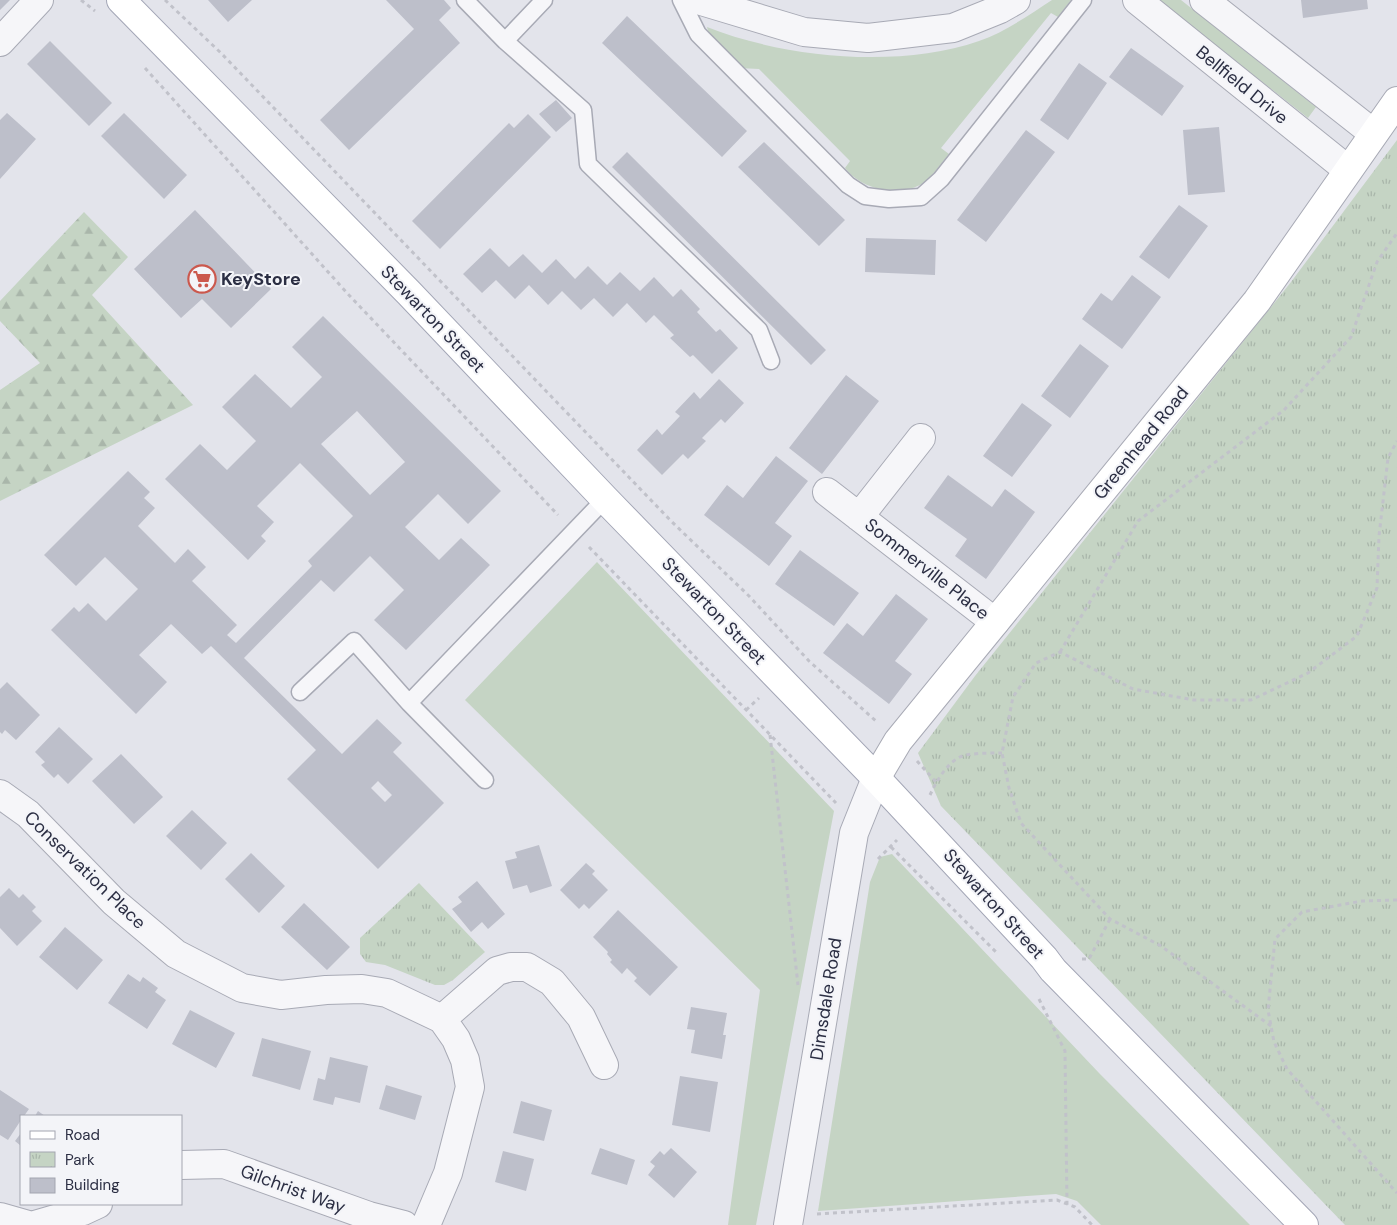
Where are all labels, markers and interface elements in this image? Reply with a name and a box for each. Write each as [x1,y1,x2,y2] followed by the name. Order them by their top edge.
[1191,40,1293,130] street label: Bellfield Drive
[376,260,490,378] street label: Stewarton Street
[187,264,217,294] supermarket icon: KeyStore
[221,267,301,291] place label: KeyStore
[1088,381,1194,505] street label: Greenhead Road
[860,513,994,625] street label: Sommerville Place
[657,552,771,670] street label: Stewarton Street
[19,806,151,934] street label: Conservation Place
[938,844,1050,964] street label: Stewarton Street
[804,936,848,1062] street label: Dimsdale Road
[20,1115,182,1205] legend
[65,1125,100,1145] text: Road
[65,1150,95,1170] text: Park
[237,1159,349,1219] street label: Gilchrist Way
[65,1175,120,1195] text: Building

